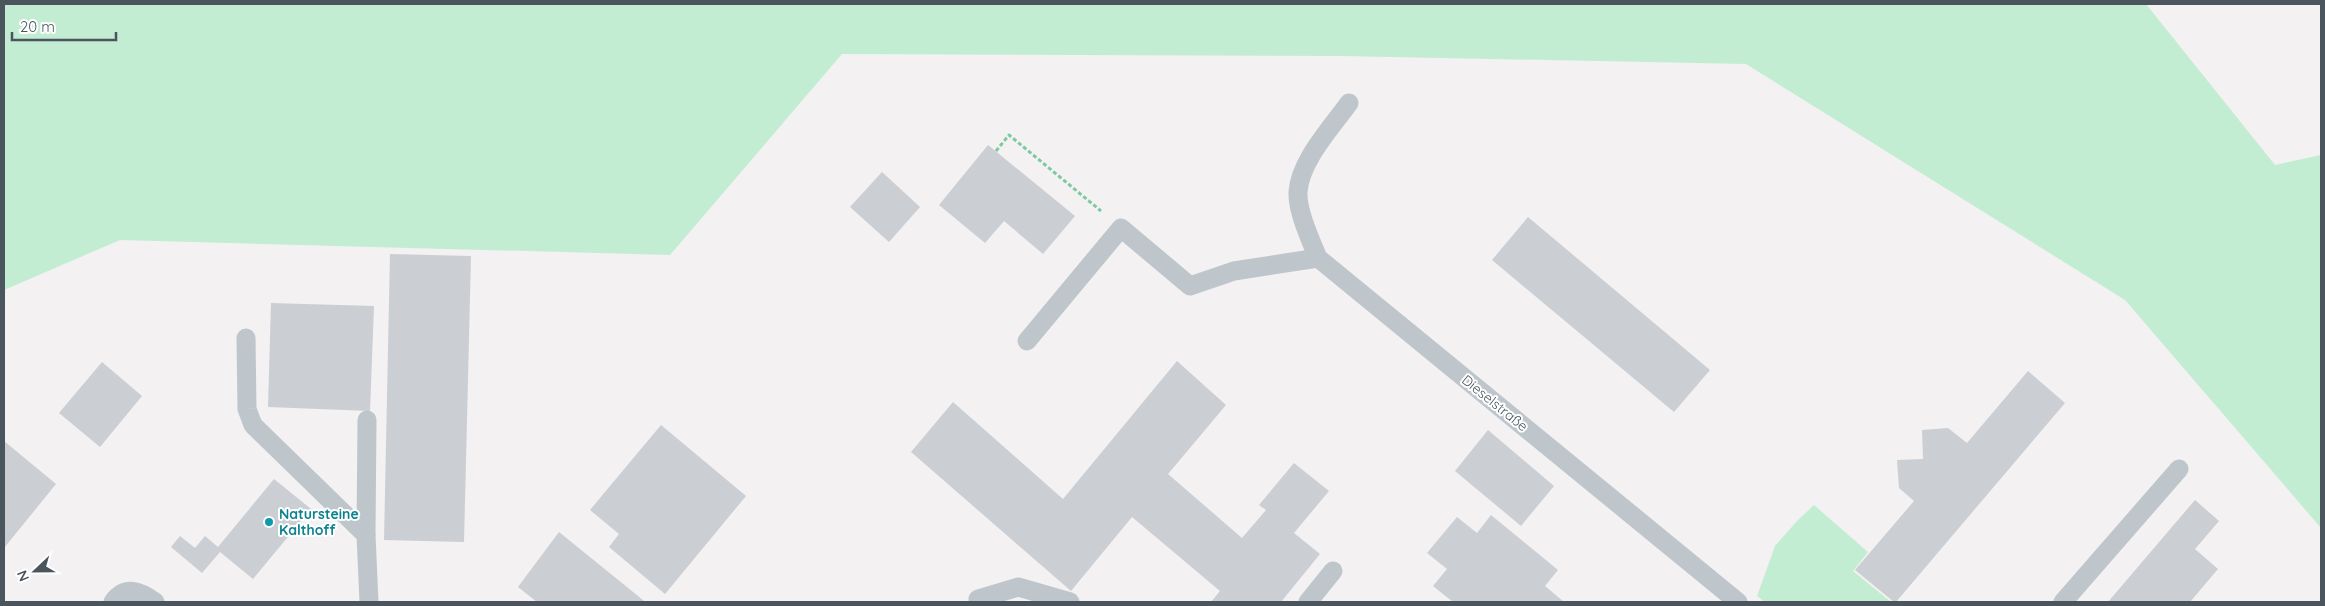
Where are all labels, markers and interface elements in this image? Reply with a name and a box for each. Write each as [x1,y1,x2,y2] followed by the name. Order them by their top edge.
[12,10,116,42] scale bar
[20,17,55,36] text: 20 m
[1458,371,1532,435] street label: Dieselstraße
[279,505,359,539] place label: Natursteine Kalthoff
[263,516,275,528] marker: Natursteine Kalthoff
[10,546,60,596] north arrow
[13,568,33,584] text: N

